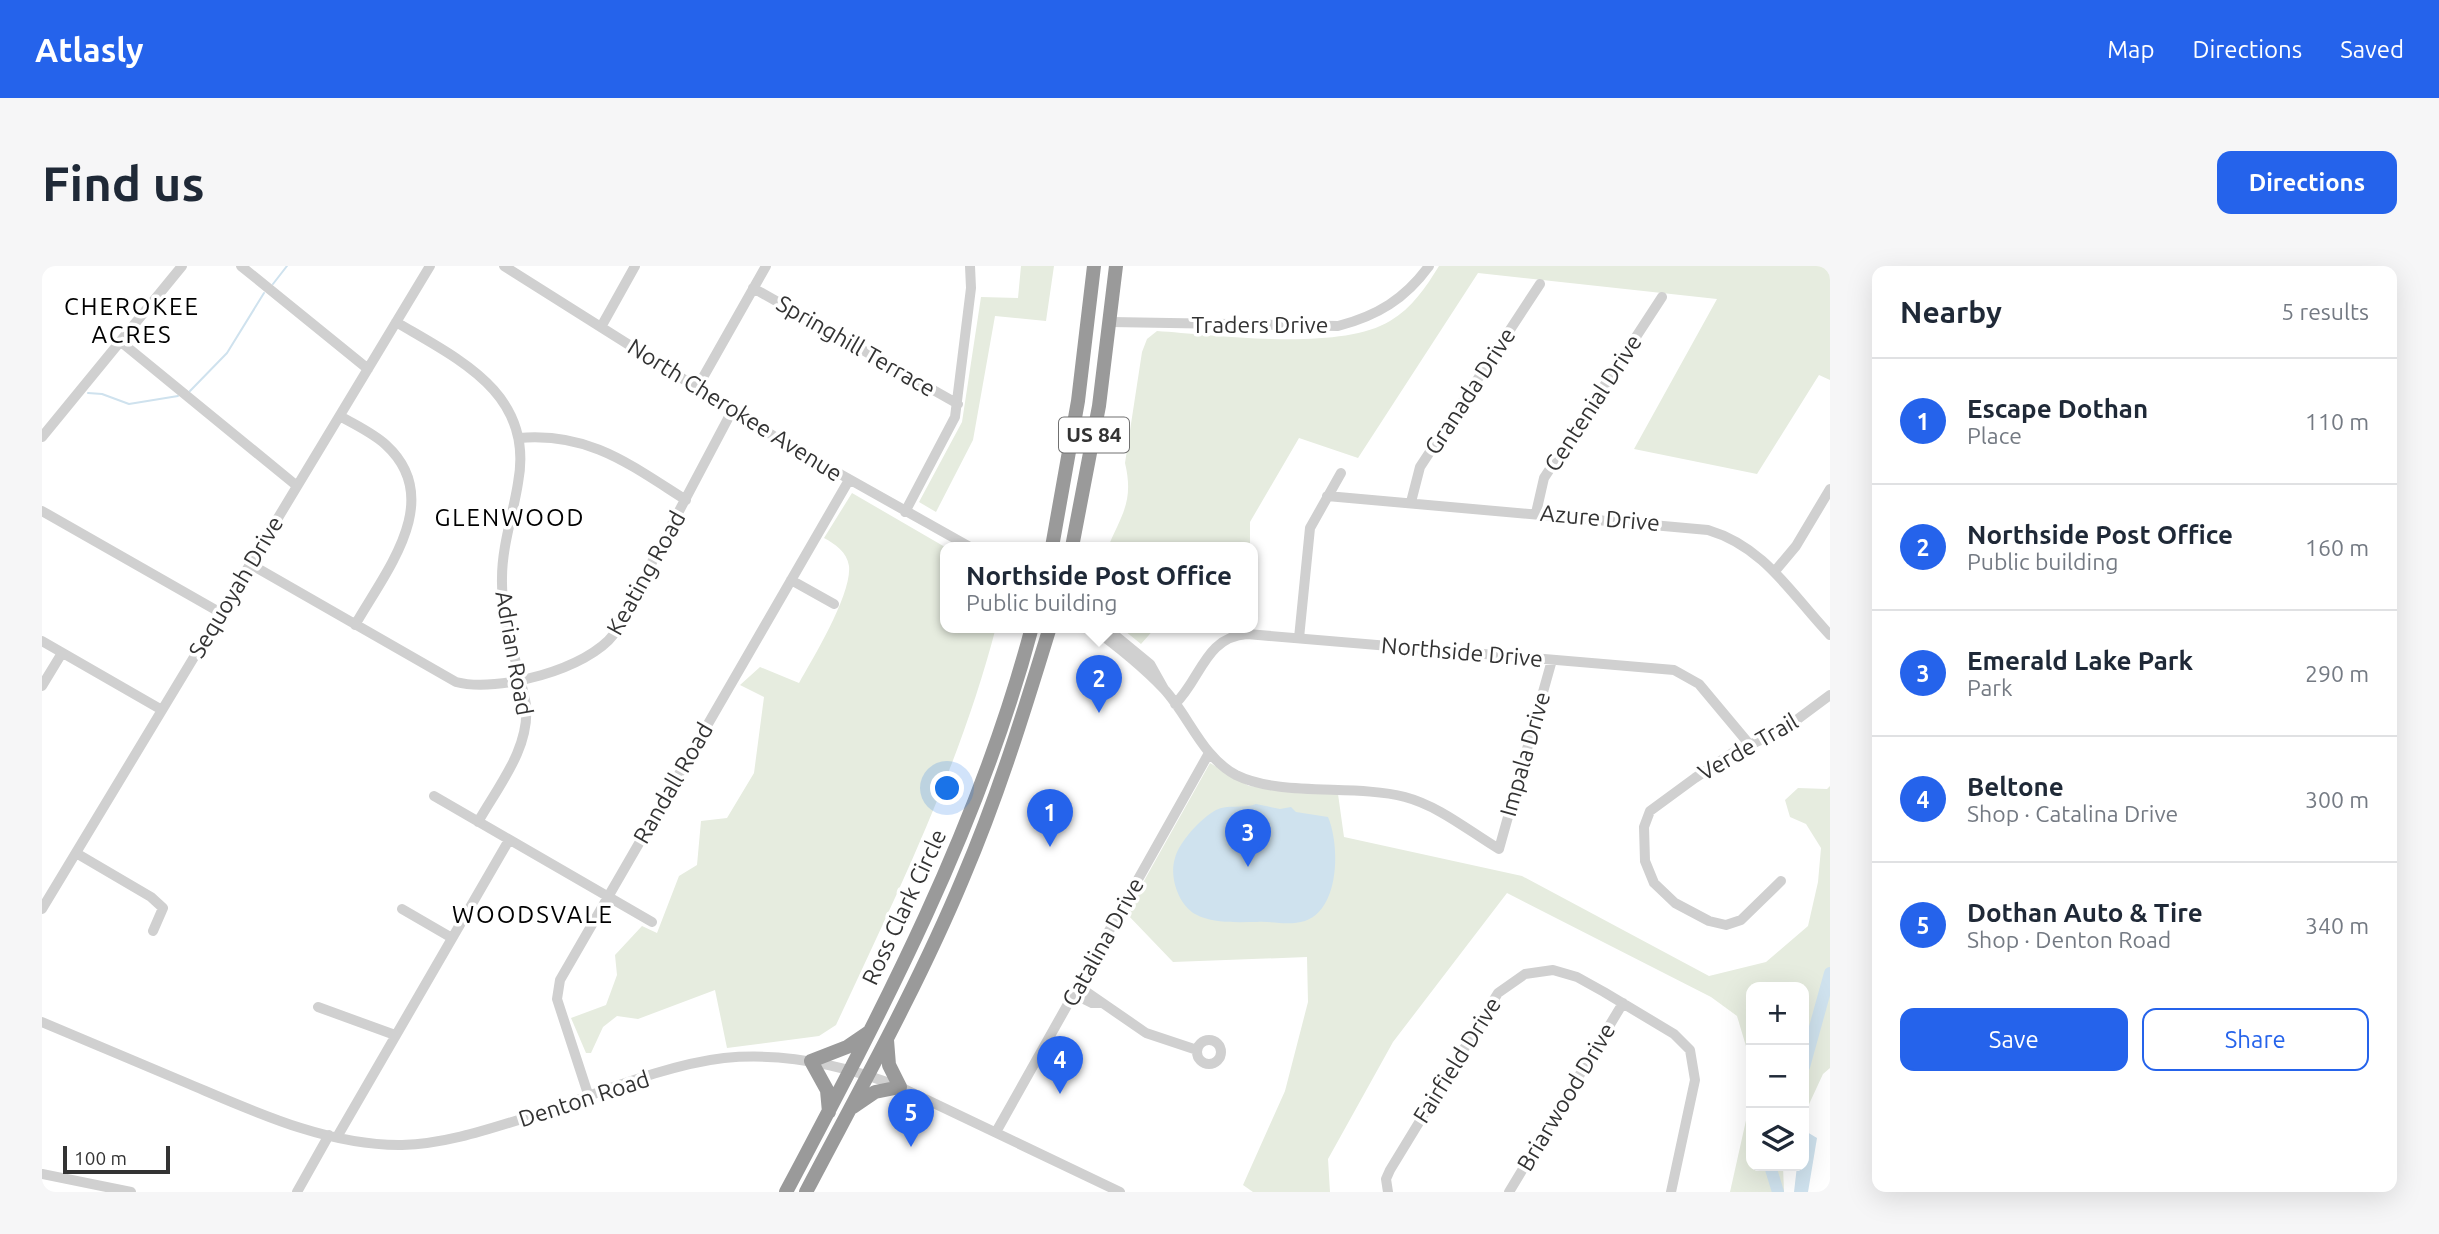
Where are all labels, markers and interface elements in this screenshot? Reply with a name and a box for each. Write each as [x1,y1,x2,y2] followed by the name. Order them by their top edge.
[35,31,144,68] text: Atlasly
[2107,36,2154,63] text: Map
[2192,36,2302,63] text: Directions
[2340,36,2404,63] text: Saved
[2217,151,2397,214] button: Directions
[42,155,205,210] text: Find us
[772,290,940,401] street label: Springhill Terrace
[64,293,200,348] district label: CHEROKEE ACRES
[1900,295,2002,329] text: Nearby
[2281,299,2369,324] text: 5 results
[1191,312,1329,337] street label: Traders Drive
[1419,323,1520,459] street label: Granada Drive
[1539,330,1646,476] street label: Centenial Drive
[624,333,847,486] street label: North Cherokee Avenue
[1967,394,2148,423] text: Escape Dothan
[1917,409,1929,434] text: 1
[2305,409,2369,434] text: 110 m
[1059,418,1129,452] road number: US 84
[1967,423,2022,448] text: Place
[1539,500,1661,535] street label: Azure Drive
[434,504,586,531] district label: GLENWOOD
[601,507,690,639] street label: Keating Road
[184,512,288,662] street label: Sequoyah Drive
[1967,520,2233,549] text: Northside Post Office
[1917,535,1929,560] text: 2
[2305,535,2369,560] text: 160 m
[940,542,1258,633] popup
[1967,549,2119,574] text: Public building
[966,561,1232,590] text: Northside Post Office
[491,589,538,717] street label: Adrian Road
[966,590,1118,615] text: Public building
[1380,632,1544,671] street label: Northside Drive
[1967,646,2193,675] text: Emerald Lake Park
[1076,655,1122,713] pin: 2
[1917,661,1929,686] text: 3
[2305,661,2369,686] text: 290 m
[1967,675,2013,700] text: Park
[1495,689,1554,819] street label: Impala Drive
[1694,708,1802,785] street label: Verde Trail
[628,718,717,847] street label: Randall Road
[930,771,964,805] your location
[1967,772,2064,801] text: Beltone
[1917,787,1929,812] text: 4
[2305,787,2369,812] text: 300 m
[1027,789,1073,847] pin: 1
[1967,801,2178,826] text: Shop · Catalina Drive
[1225,809,1271,867] pin: 3
[857,825,950,988] street label: Ross Clark Circle
[1057,873,1148,1010] street label: Catalina Drive
[1967,898,2203,927] text: Dothan Auto & Tire
[452,901,614,928] district label: WOODSVALE
[1917,913,1929,938] text: 5
[2305,913,2369,938] text: 340 m
[1967,927,2171,952] text: Shop · Denton Road
[1746,982,1809,1171] map controls
[1746,982,1809,1045] button: +
[1408,992,1505,1127] street label: Fairfield Drive
[1900,1008,2128,1071] button: Save
[2142,1008,2369,1071] button: Share
[1512,1018,1619,1175] street label: Briarwood Drive
[1037,1036,1083,1094] pin: 4
[1746,1045,1809,1108] button: −
[515,1066,652,1131] street label: Denton Road
[888,1089,934,1147] pin: 5
[1746,1108,1809,1171] button: layers
[63,1143,170,1175] scale bar
[74,1147,127,1169] text: 100 m

